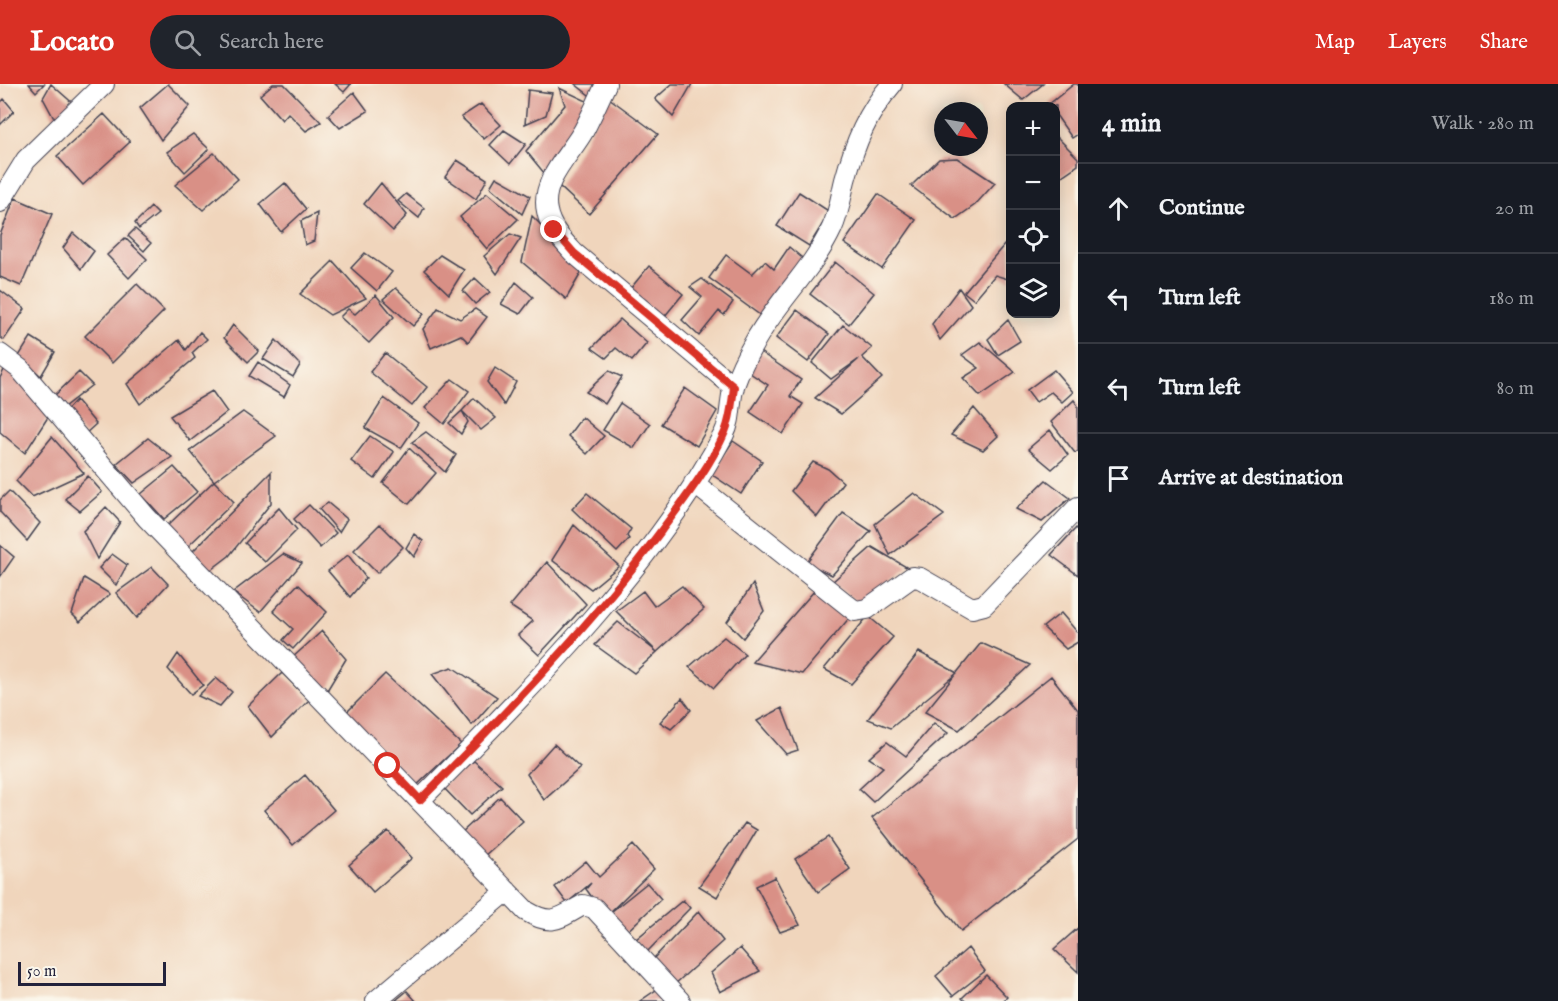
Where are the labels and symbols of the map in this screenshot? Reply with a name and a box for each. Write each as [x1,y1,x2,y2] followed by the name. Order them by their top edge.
[934,102,988,156] north arrow
[540,216,566,242] route end
[374,752,400,778] route start
[18,959,166,986] scale bar

